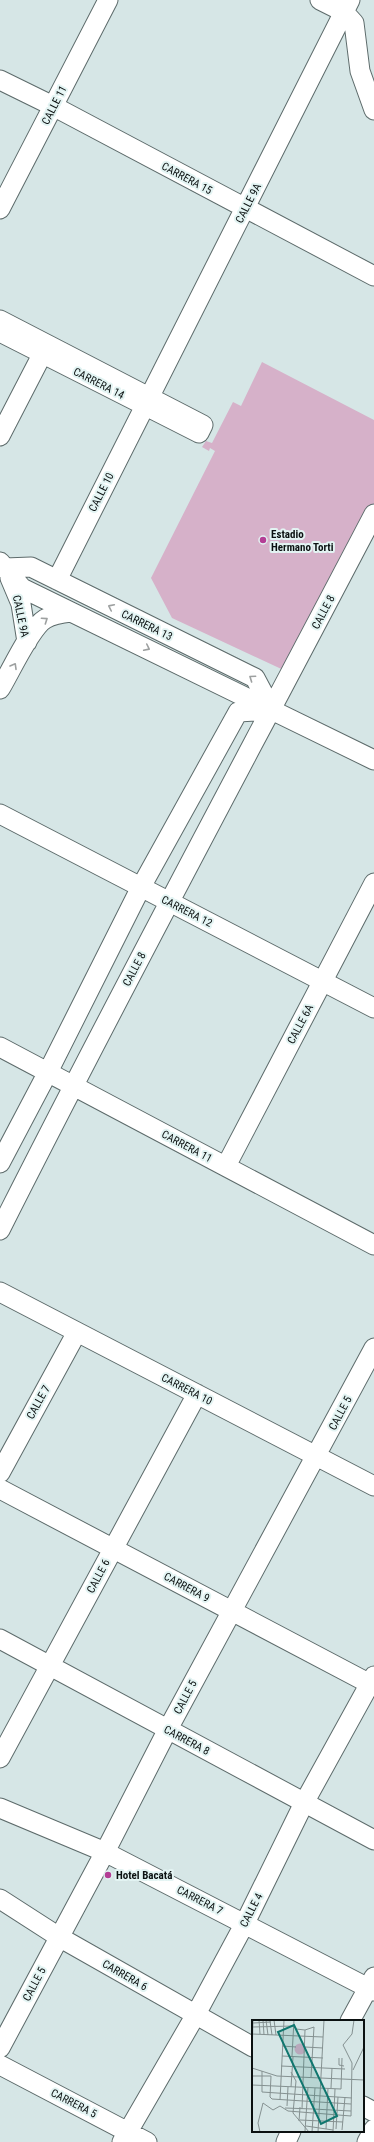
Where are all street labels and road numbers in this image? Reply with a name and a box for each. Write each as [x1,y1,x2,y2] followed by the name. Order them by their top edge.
[39,84,70,127] street label: CALLE 11
[159,160,214,197] street label: CARRERA 15
[233,181,264,225] street label: CALLE 9A
[71,365,127,402] street label: CARRERA 14
[86,471,117,514] street label: CALLE 10
[309,593,338,631] street label: CALLE 8
[10,594,31,639] street label: CALLE 9A
[119,607,174,643] street label: CARRERA 13
[159,893,214,930] street label: CARRERA 12
[120,950,149,988] street label: CALLE 8
[285,1002,317,1046] street label: CALLE 6A
[159,1128,214,1165] street label: CARRERA 11
[159,1371,214,1408] street label: CARRERA 10
[24,1383,53,1421] street label: CALLE 7
[326,1394,355,1432] street label: CALLE 5
[84,1557,113,1595] street label: CALLE 6
[162,1570,212,1605] street label: CARRERA 9
[171,1678,200,1716] street label: CALLE 5
[162,1723,212,1758] street label: CARRERA 8
[175,1883,225,1918] street label: CARRERA 7
[237,1891,266,1929] street label: CALLE 4
[100,1957,150,1994] street label: CARRERA 6
[20,1965,49,2003] street label: CALLE 5
[49,2086,99,2121] street label: CARRERA 5

